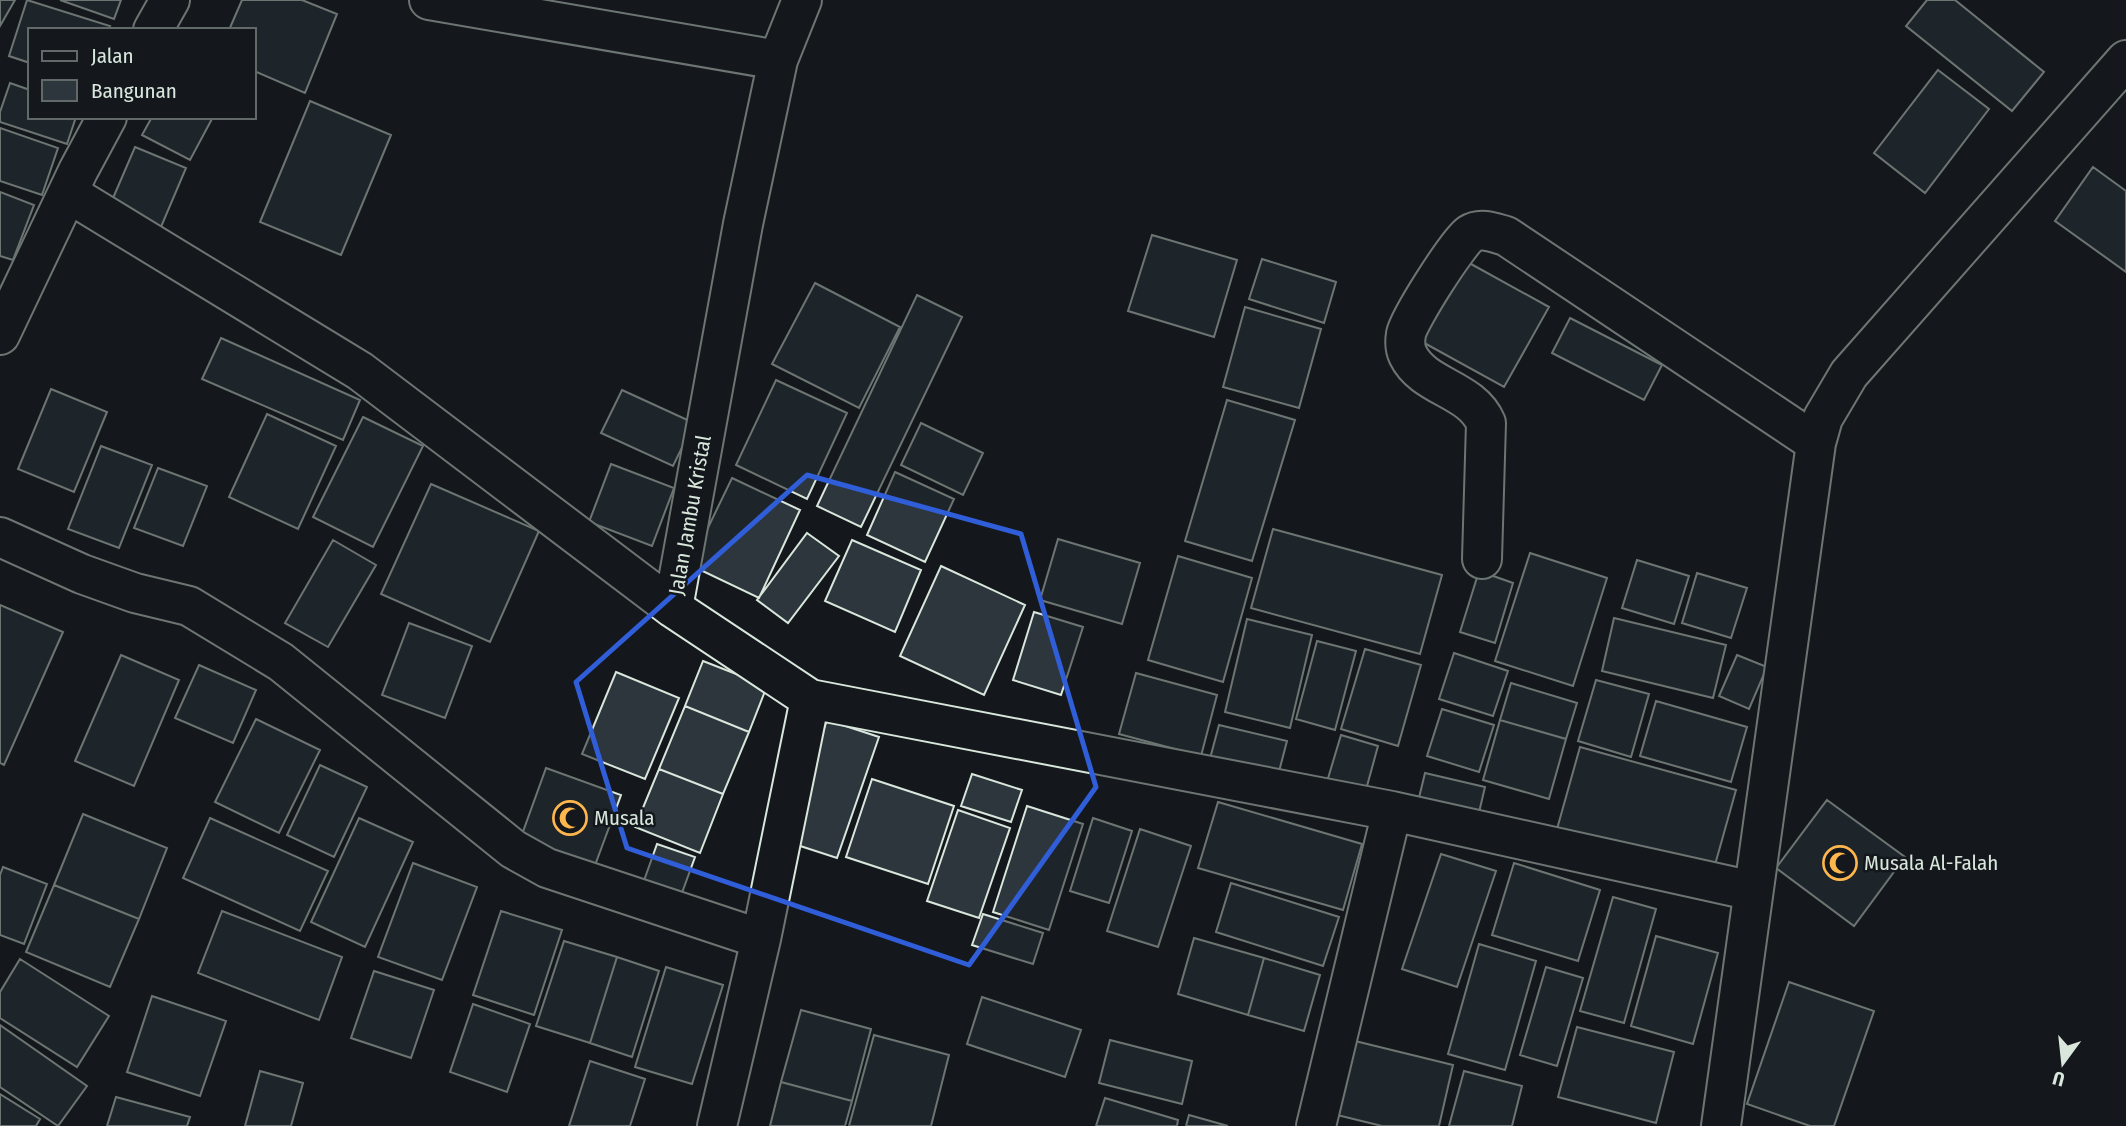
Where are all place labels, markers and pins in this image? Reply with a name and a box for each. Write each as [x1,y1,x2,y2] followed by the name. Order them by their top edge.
[551,799,589,837] mosque icon: Musala
[594,805,655,831] place label: Musala
[1821,844,1859,882] mosque icon: Musala Al-Falah
[1864,850,1998,876] place label: Musala Al-Falah

